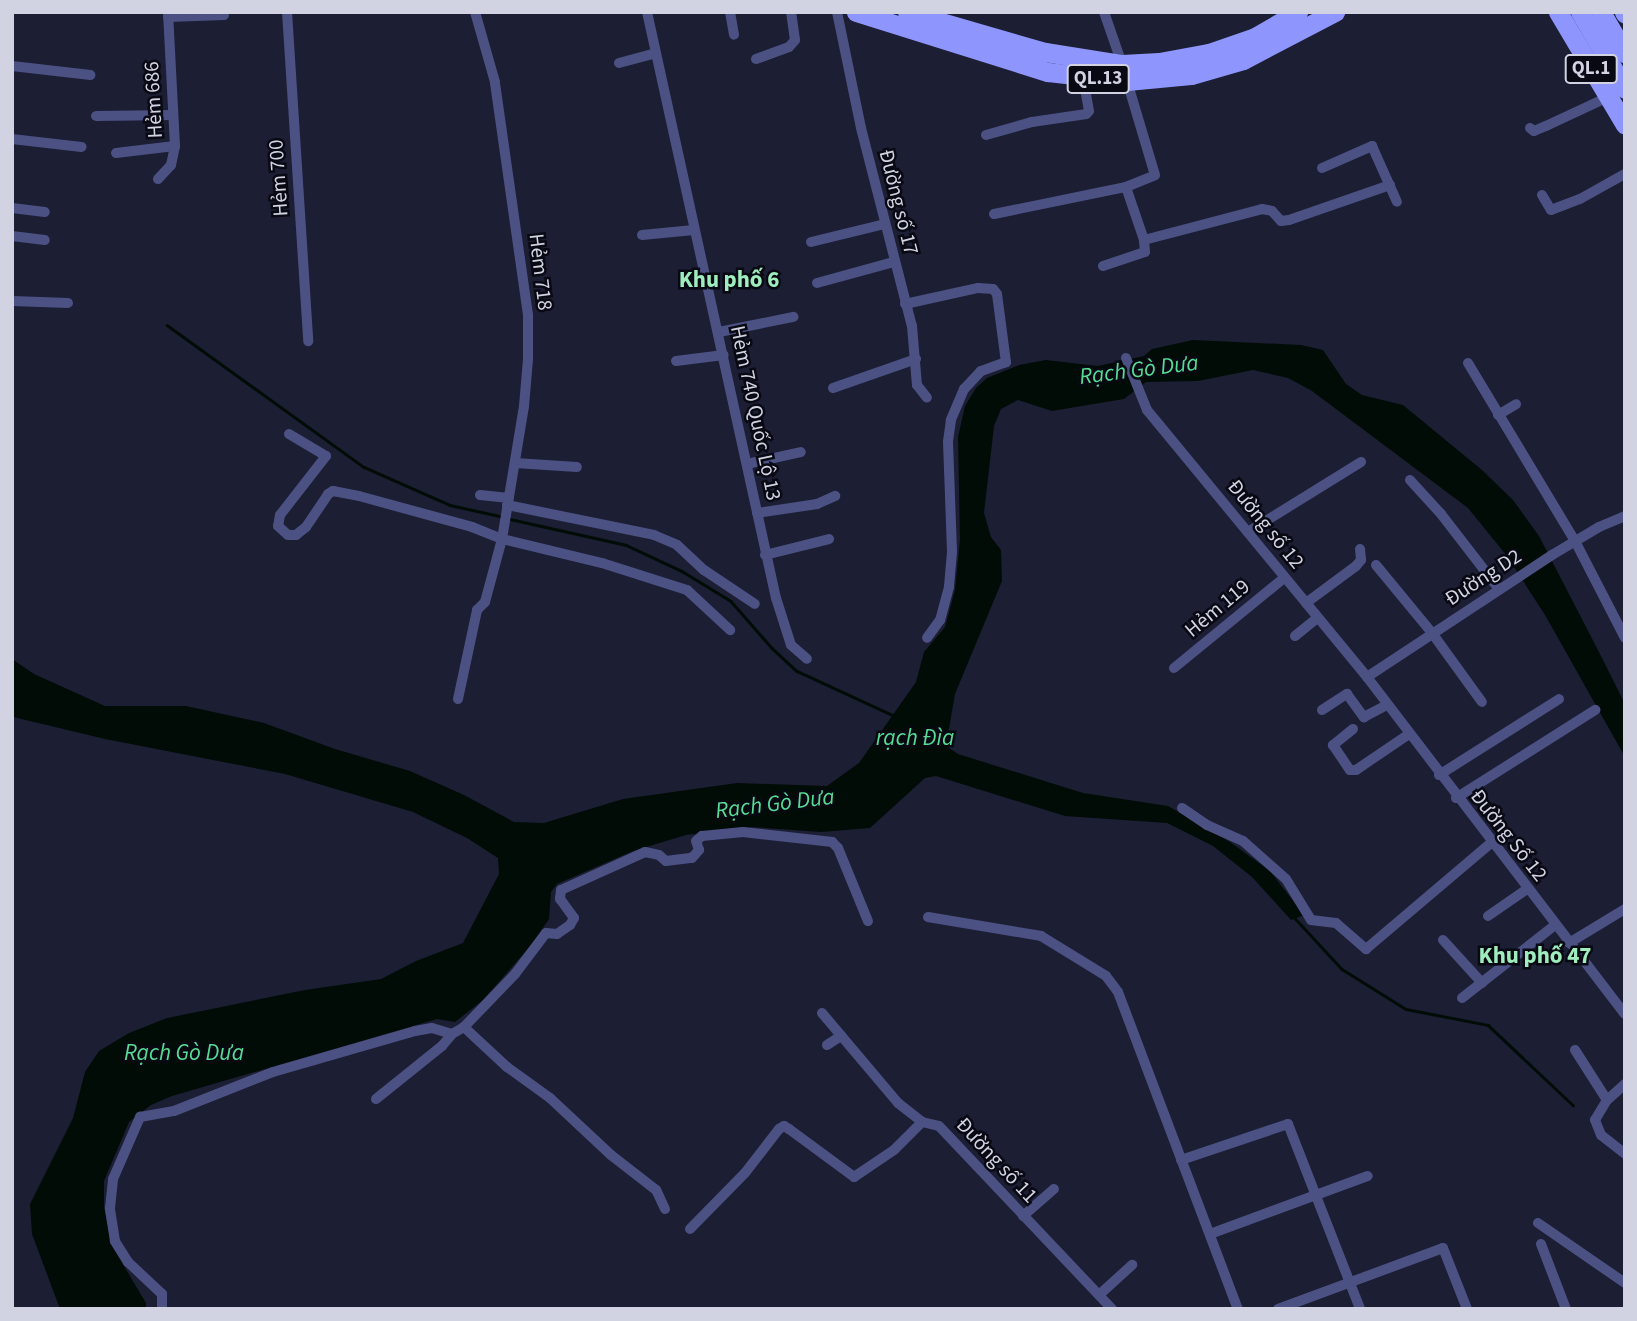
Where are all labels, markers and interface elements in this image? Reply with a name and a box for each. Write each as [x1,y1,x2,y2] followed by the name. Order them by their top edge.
[1563,54,1619,85] road number: QL.1
[138,61,168,139] street label: Hẻm 686
[1066,64,1130,94] road number: QL.13
[263,139,293,217] street label: Hẻm 700
[874,147,924,257] street label: Đường số 17
[524,232,558,312] street label: Hẻm 718
[679,266,779,294] district label: Khu phố 6
[725,323,787,503] street label: Hẻm 740 Quốc Lộ 13
[1078,349,1200,391] water label: Rạch Gò Dưa
[1222,474,1310,574] street label: Đường số 12
[1440,543,1526,611] street label: Đường D2
[1179,574,1255,642] street label: Hẻm 119
[876,724,954,752] water label: rạch Đìa
[714,783,836,825] water label: Rạch Gò Dưa
[1465,784,1553,886] street label: Đường Số 12
[1479,942,1591,970] district label: Khu phố 47
[124,1039,244,1067] water label: Rạch Gò Dưa
[951,1112,1043,1208] street label: Đường số 11

